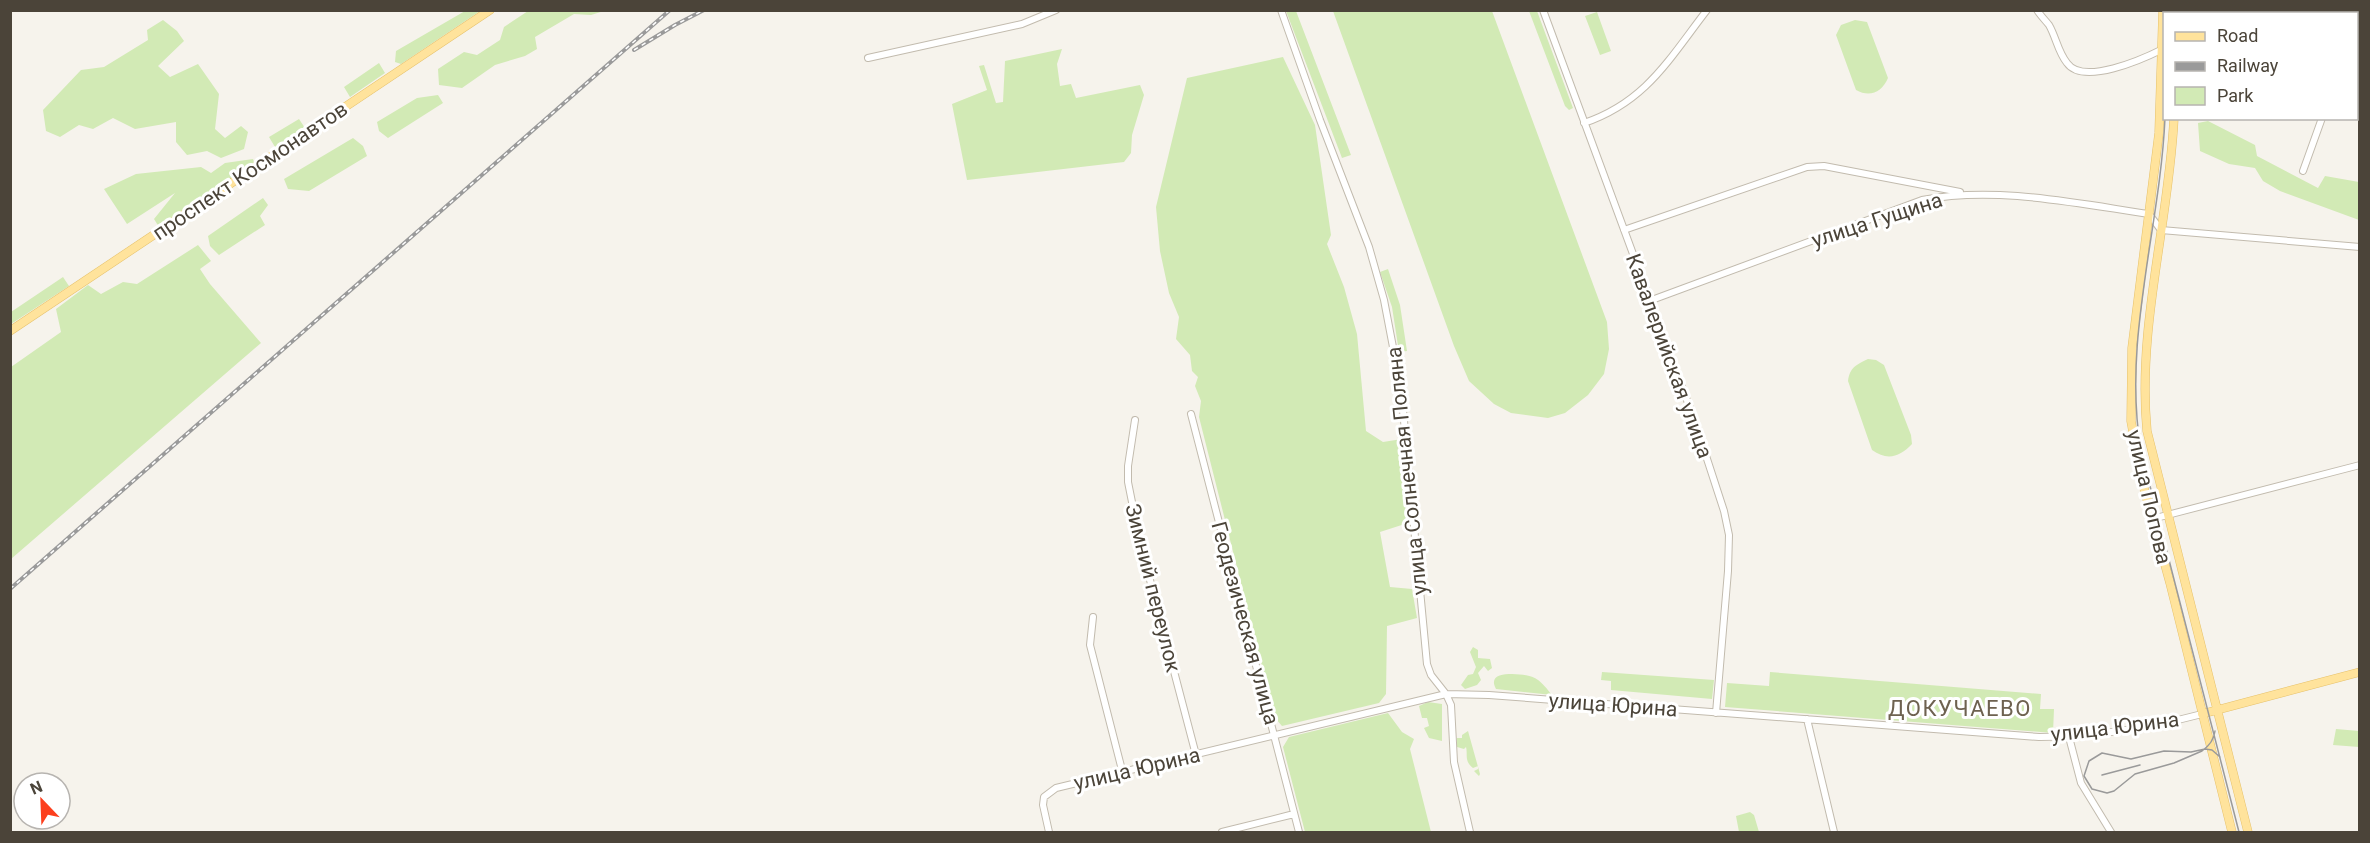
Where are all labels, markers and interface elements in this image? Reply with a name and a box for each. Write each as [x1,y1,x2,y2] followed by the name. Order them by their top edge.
[2163,12,2358,120] legend
[2217,25,2258,46] text: Road
[2217,55,2279,76] text: Railway
[2217,85,2254,106] text: Park
[148,97,352,245] street label: проспект Космонавтов
[1809,188,1945,252] street label: улица Гущина
[1621,250,1717,462] street label: Кавалерийская улица
[1382,346,1432,596] street label: улица Солнечная Поляна
[2122,427,2176,567] street label: улица Попова
[1120,501,1186,675] street label: Зимний переулок
[1206,519,1284,727] street label: Геодезическая улица
[1548,689,1678,721] street label: улица Юрина
[1888,696,2032,721] district label: ДОКУЧАЕВО
[2049,707,2181,747] street label: улица Юрина
[1071,743,1203,795] street label: улица Юрина
[12,771,72,831] north arrow
[27,777,45,799] text: N

